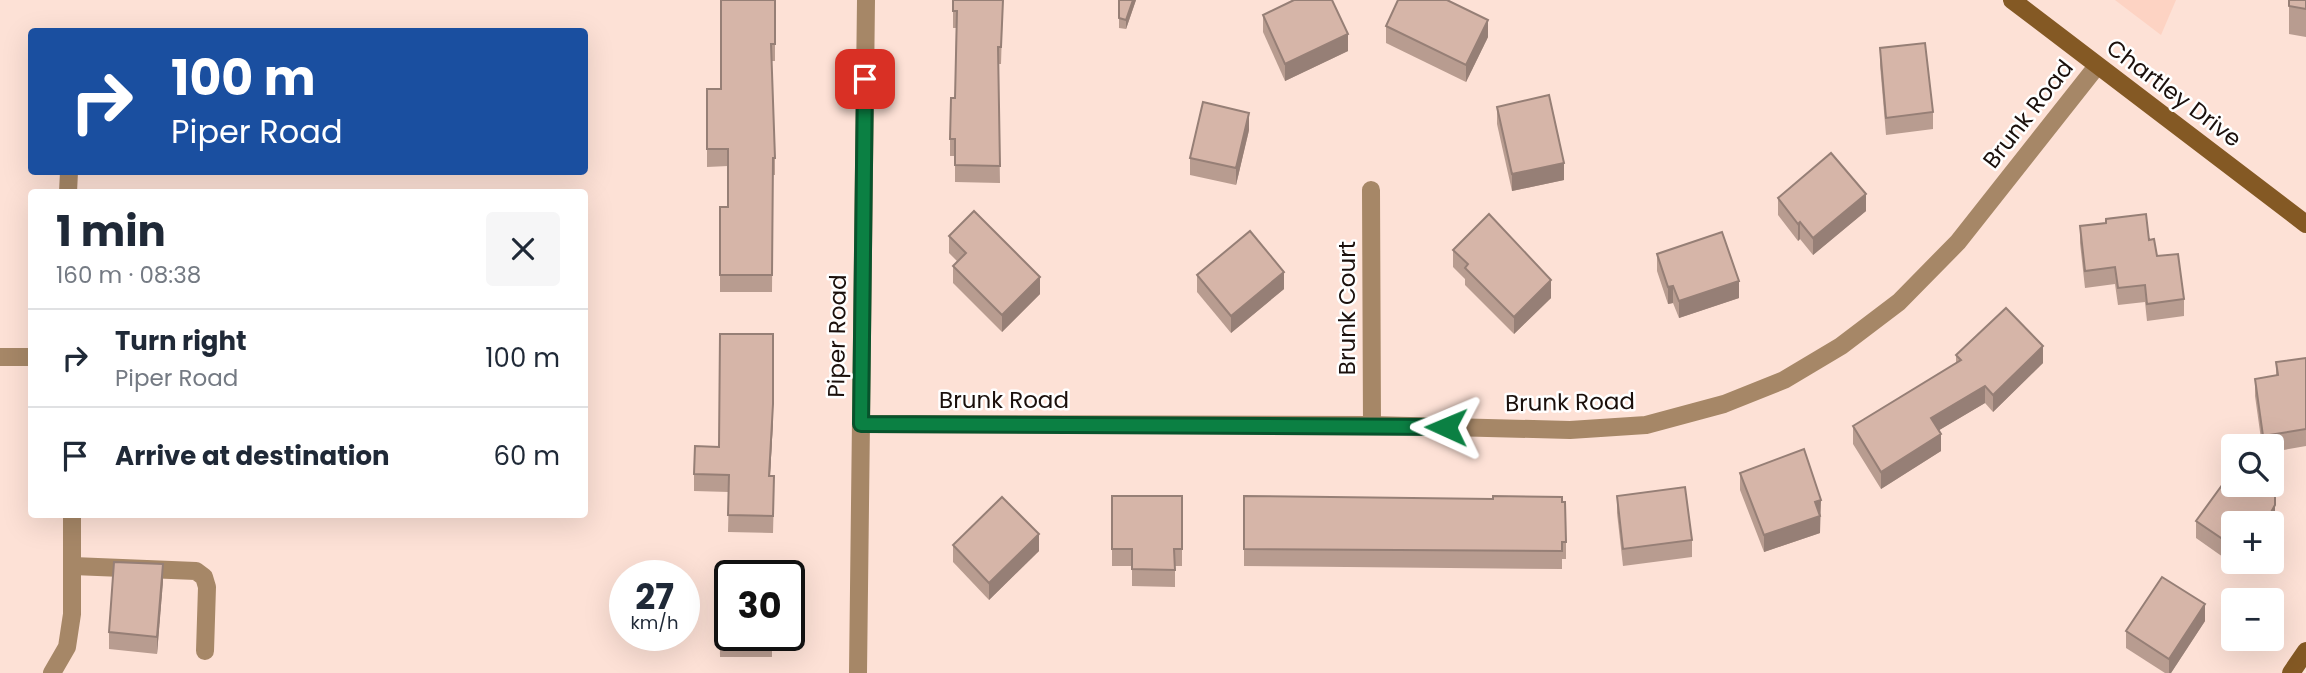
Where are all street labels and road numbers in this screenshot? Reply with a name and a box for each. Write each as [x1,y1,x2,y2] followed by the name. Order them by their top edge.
[2100,32,2248,154] street label: Chartley Drive
[1975,53,2081,175] street label: Brunk Road
[1331,241,1363,375] street label: Brunk Court
[820,274,854,398] street label: Piper Road
[939,384,1069,416] street label: Brunk Road
[1505,385,1635,419] street label: Brunk Road

